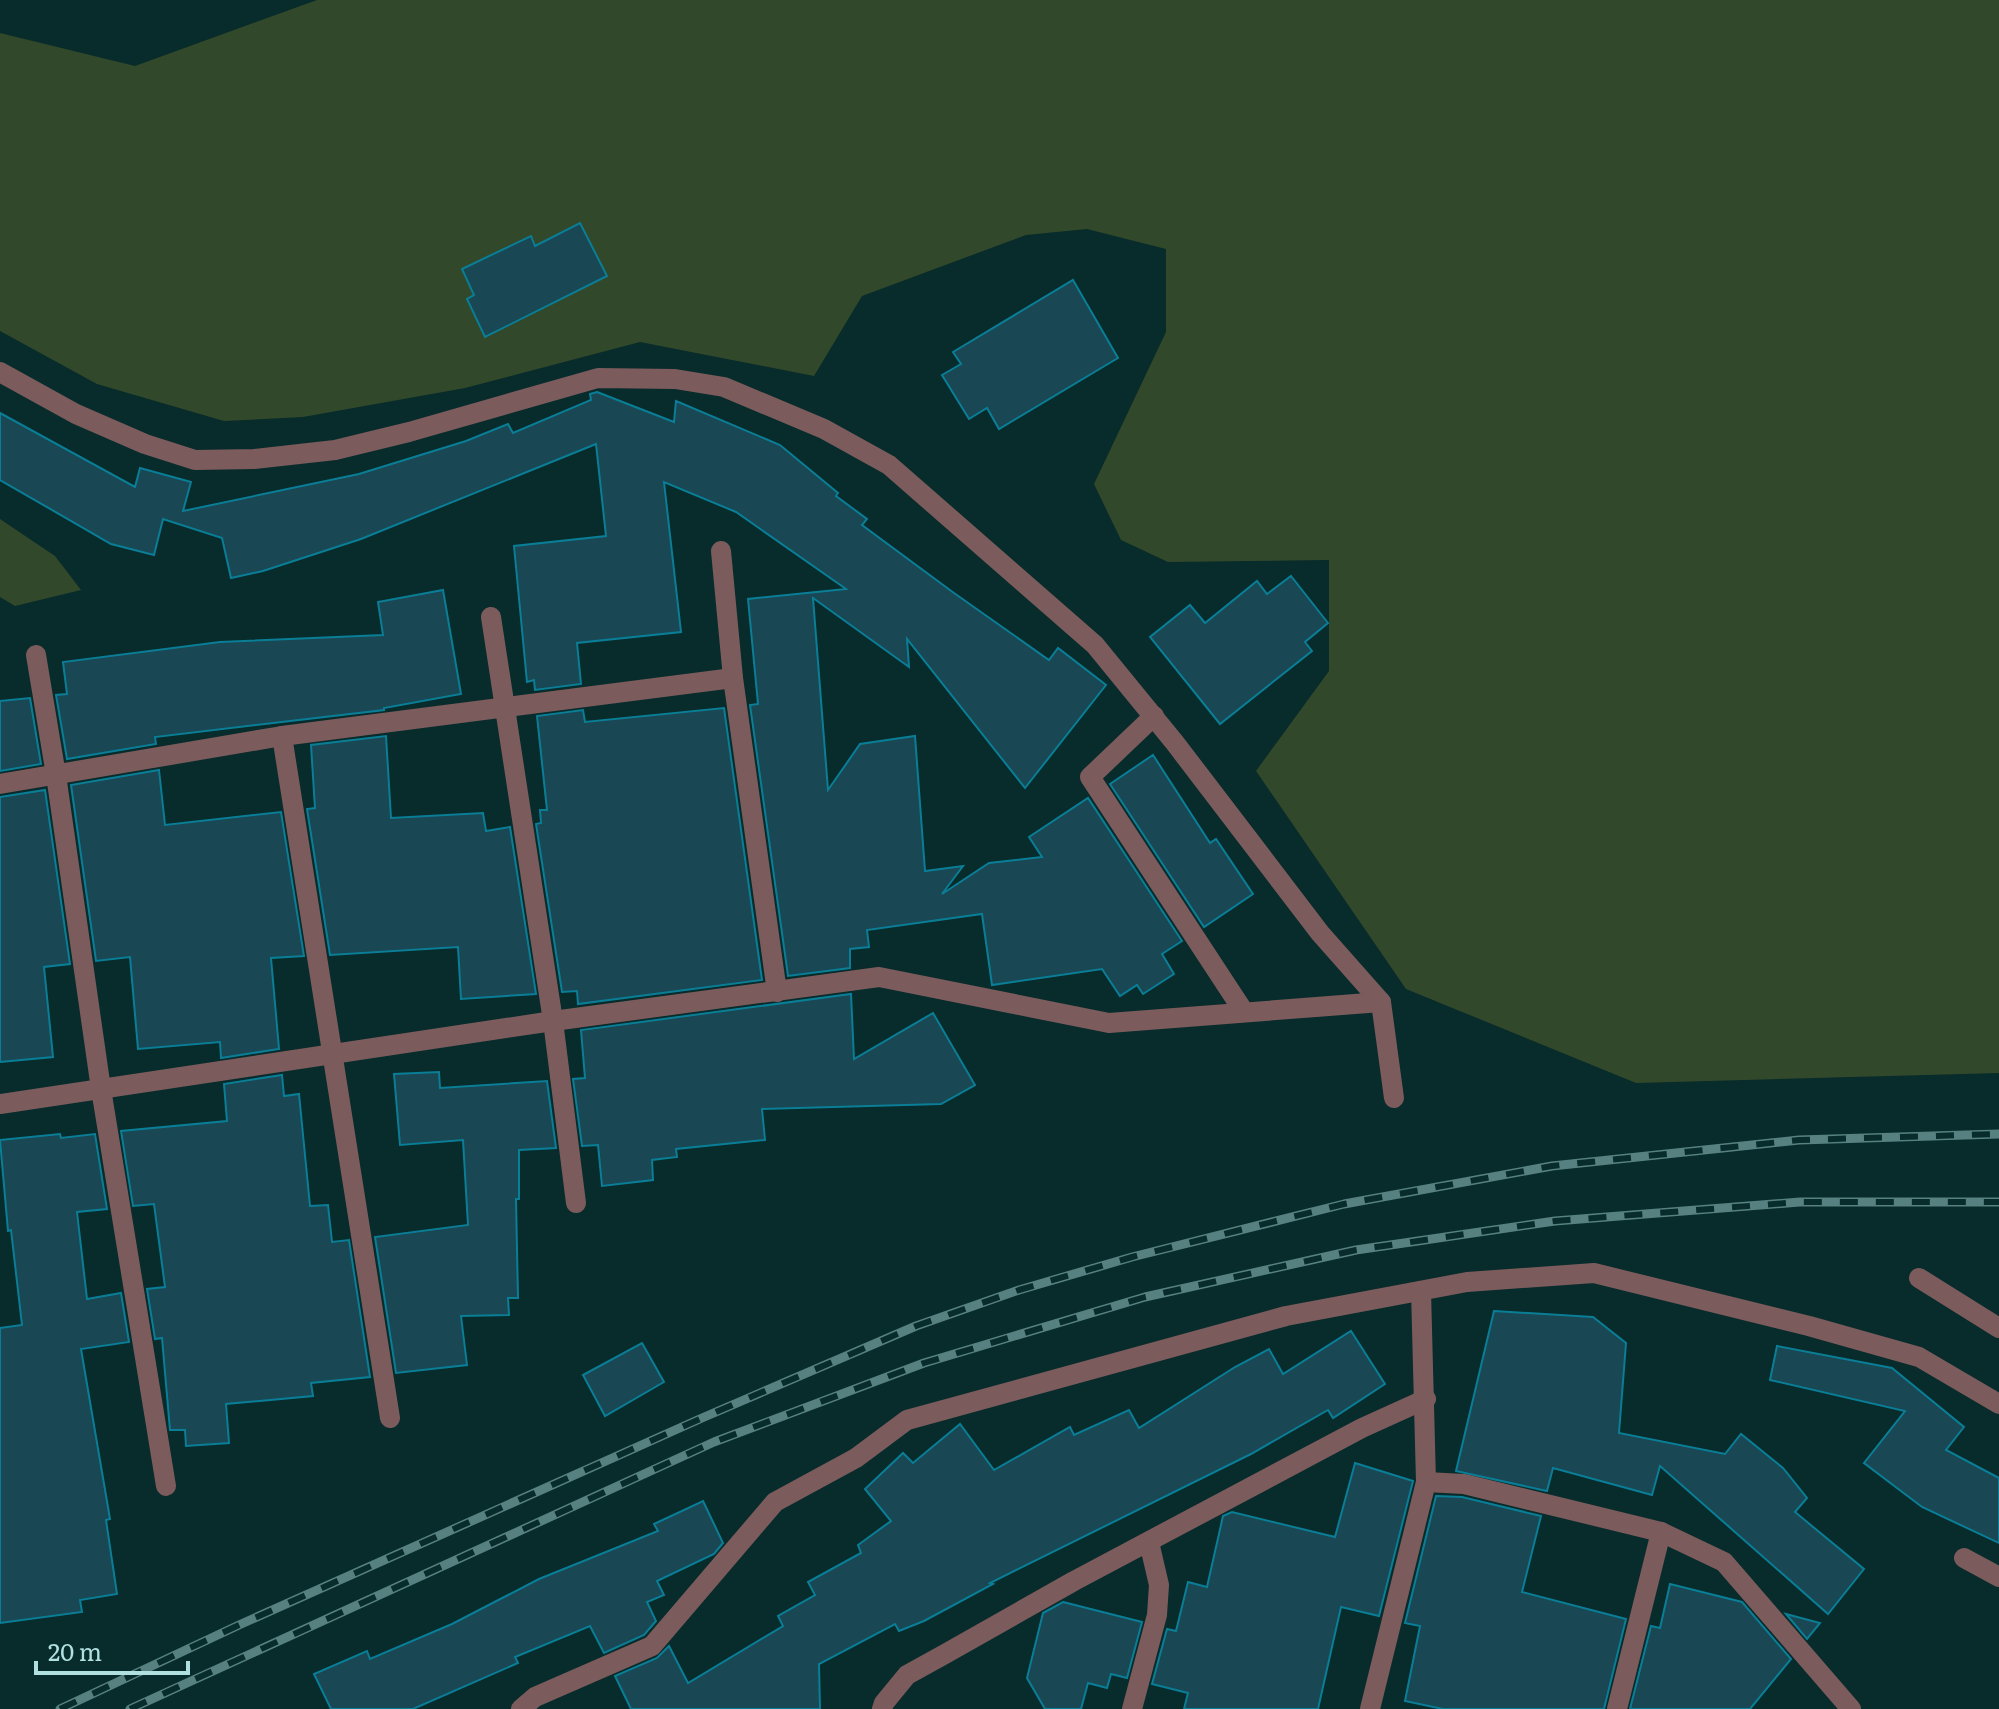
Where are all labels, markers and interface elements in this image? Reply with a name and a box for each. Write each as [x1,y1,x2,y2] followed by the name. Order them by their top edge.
[36,1625,188,1675] scale bar
[48,1633,102,1668] text: 20 m

